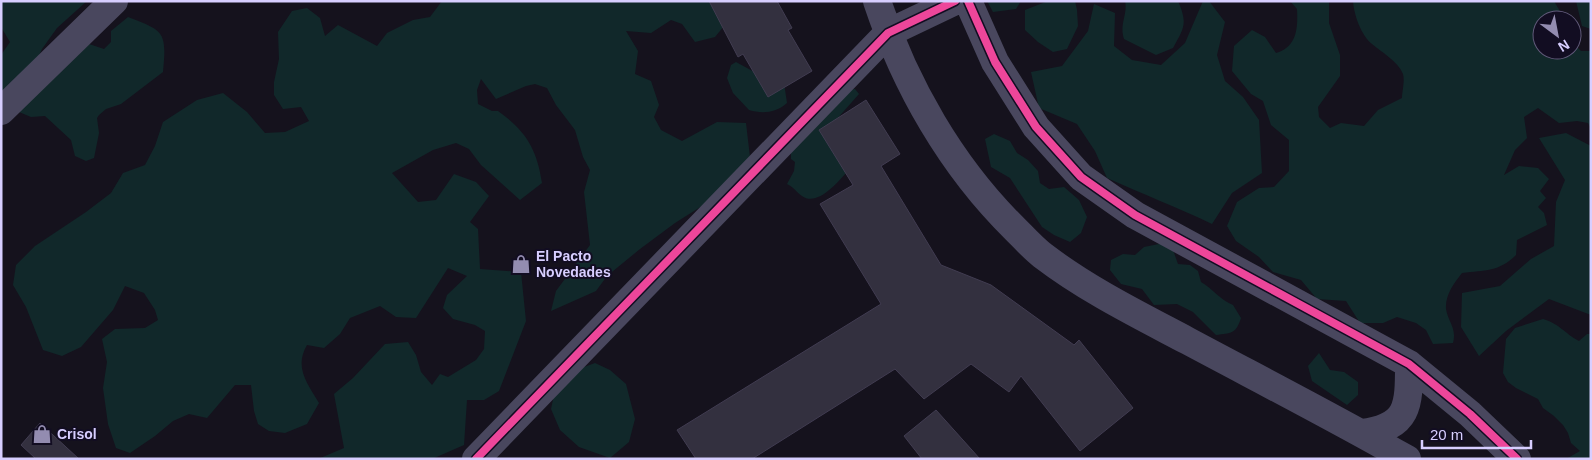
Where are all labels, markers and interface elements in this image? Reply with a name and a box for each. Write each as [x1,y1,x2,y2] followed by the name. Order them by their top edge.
[1532,10,1582,60] north arrow
[1555,37,1572,55] text: N
[536,248,611,280] place label: El Pacto Novedades
[510,253,532,275] shop icon: El Pacto Novedades
[1422,418,1531,450] scale bar
[31,423,53,445] shop icon: Crisol
[57,426,97,442] place label: Crisol
[1430,426,1463,443] text: 20 m

